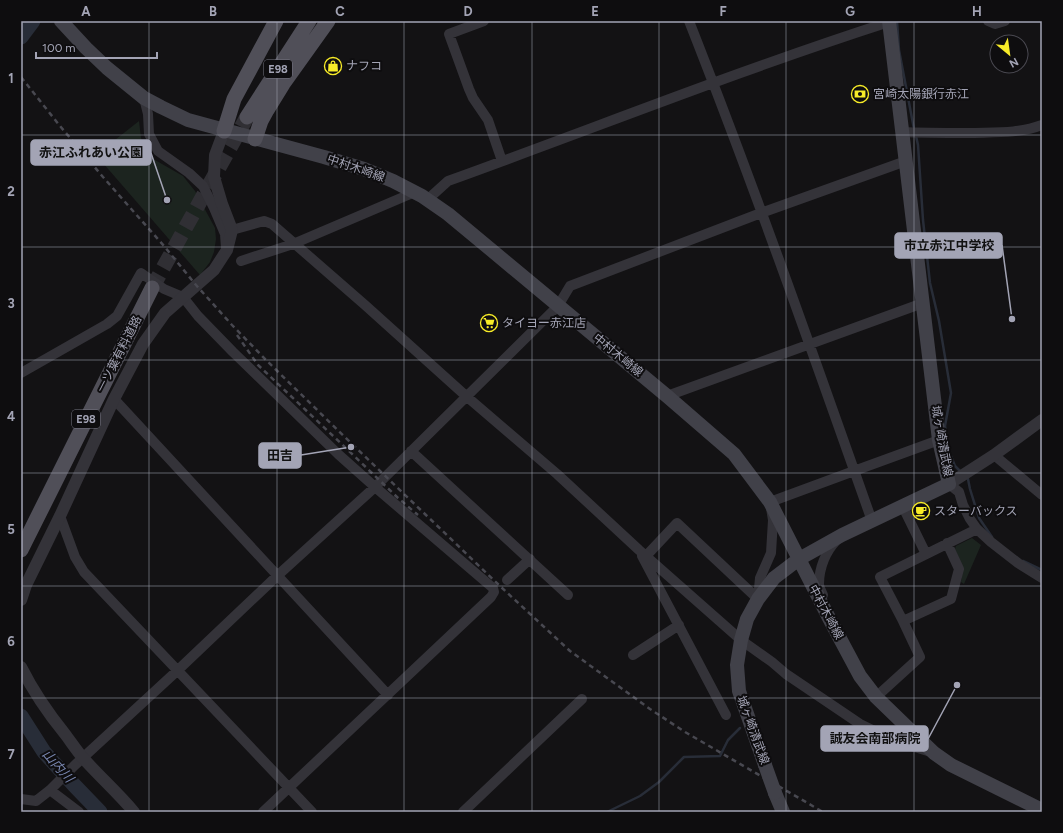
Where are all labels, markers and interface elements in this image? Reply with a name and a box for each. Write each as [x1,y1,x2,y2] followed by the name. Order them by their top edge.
[81,4,91,19] text: A
[209,4,217,19] text: B
[335,4,345,19] text: C
[463,4,473,19] text: D
[591,4,599,19] text: E
[719,4,727,19] text: F
[845,4,855,19] text: G
[972,4,982,19] text: H
[36,34,157,60] scale bar
[989,34,1029,74] north arrow
[42,41,76,55] text: 100 m
[1007,55,1020,70] text: N
[323,56,343,76] shop icon: ナフコ
[346,59,382,73] place label: ナフコ
[264,60,292,78] road number: E98
[8,71,14,86] text: 1
[850,84,870,104] bank icon: 宮崎太陽銀行赤江
[873,87,969,101] place label: 宮崎太陽銀行赤江
[31,140,151,165] callout: 赤江ふれあい公園
[39,145,143,160] text: 赤江ふれあい公園
[325,152,387,184] street label: 中村木崎線
[7,184,15,199] text: 2
[895,233,1002,258] callout: 市立赤江中学校
[903,238,995,253] text: 市立赤江中学校
[7,296,15,311] text: 3
[94,313,144,395] street label: 一ツ葉有料道路
[479,313,499,333] supermarket icon: タイヨー赤江店
[502,316,586,330] place label: タイヨー赤江店
[590,331,646,379] street label: 中村木崎線
[929,404,955,478] street label: 城ヶ崎清武線
[7,409,15,424] text: 4
[72,410,100,428] road number: E98
[259,443,301,468] callout: 田吉
[267,448,293,463] text: 田吉
[911,501,931,521] cafe icon: スターバックス
[934,504,1018,518] place label: スターバックス
[7,522,15,537] text: 5
[806,582,846,642] street label: 中村木崎線
[7,634,15,649] text: 6
[734,694,772,766] street label: 城ヶ崎清武線
[821,726,928,751] callout: 誠友会南部病院
[829,731,921,746] text: 誠友会南部病院
[39,746,78,787] water label: 山内川
[7,747,15,762] text: 7

